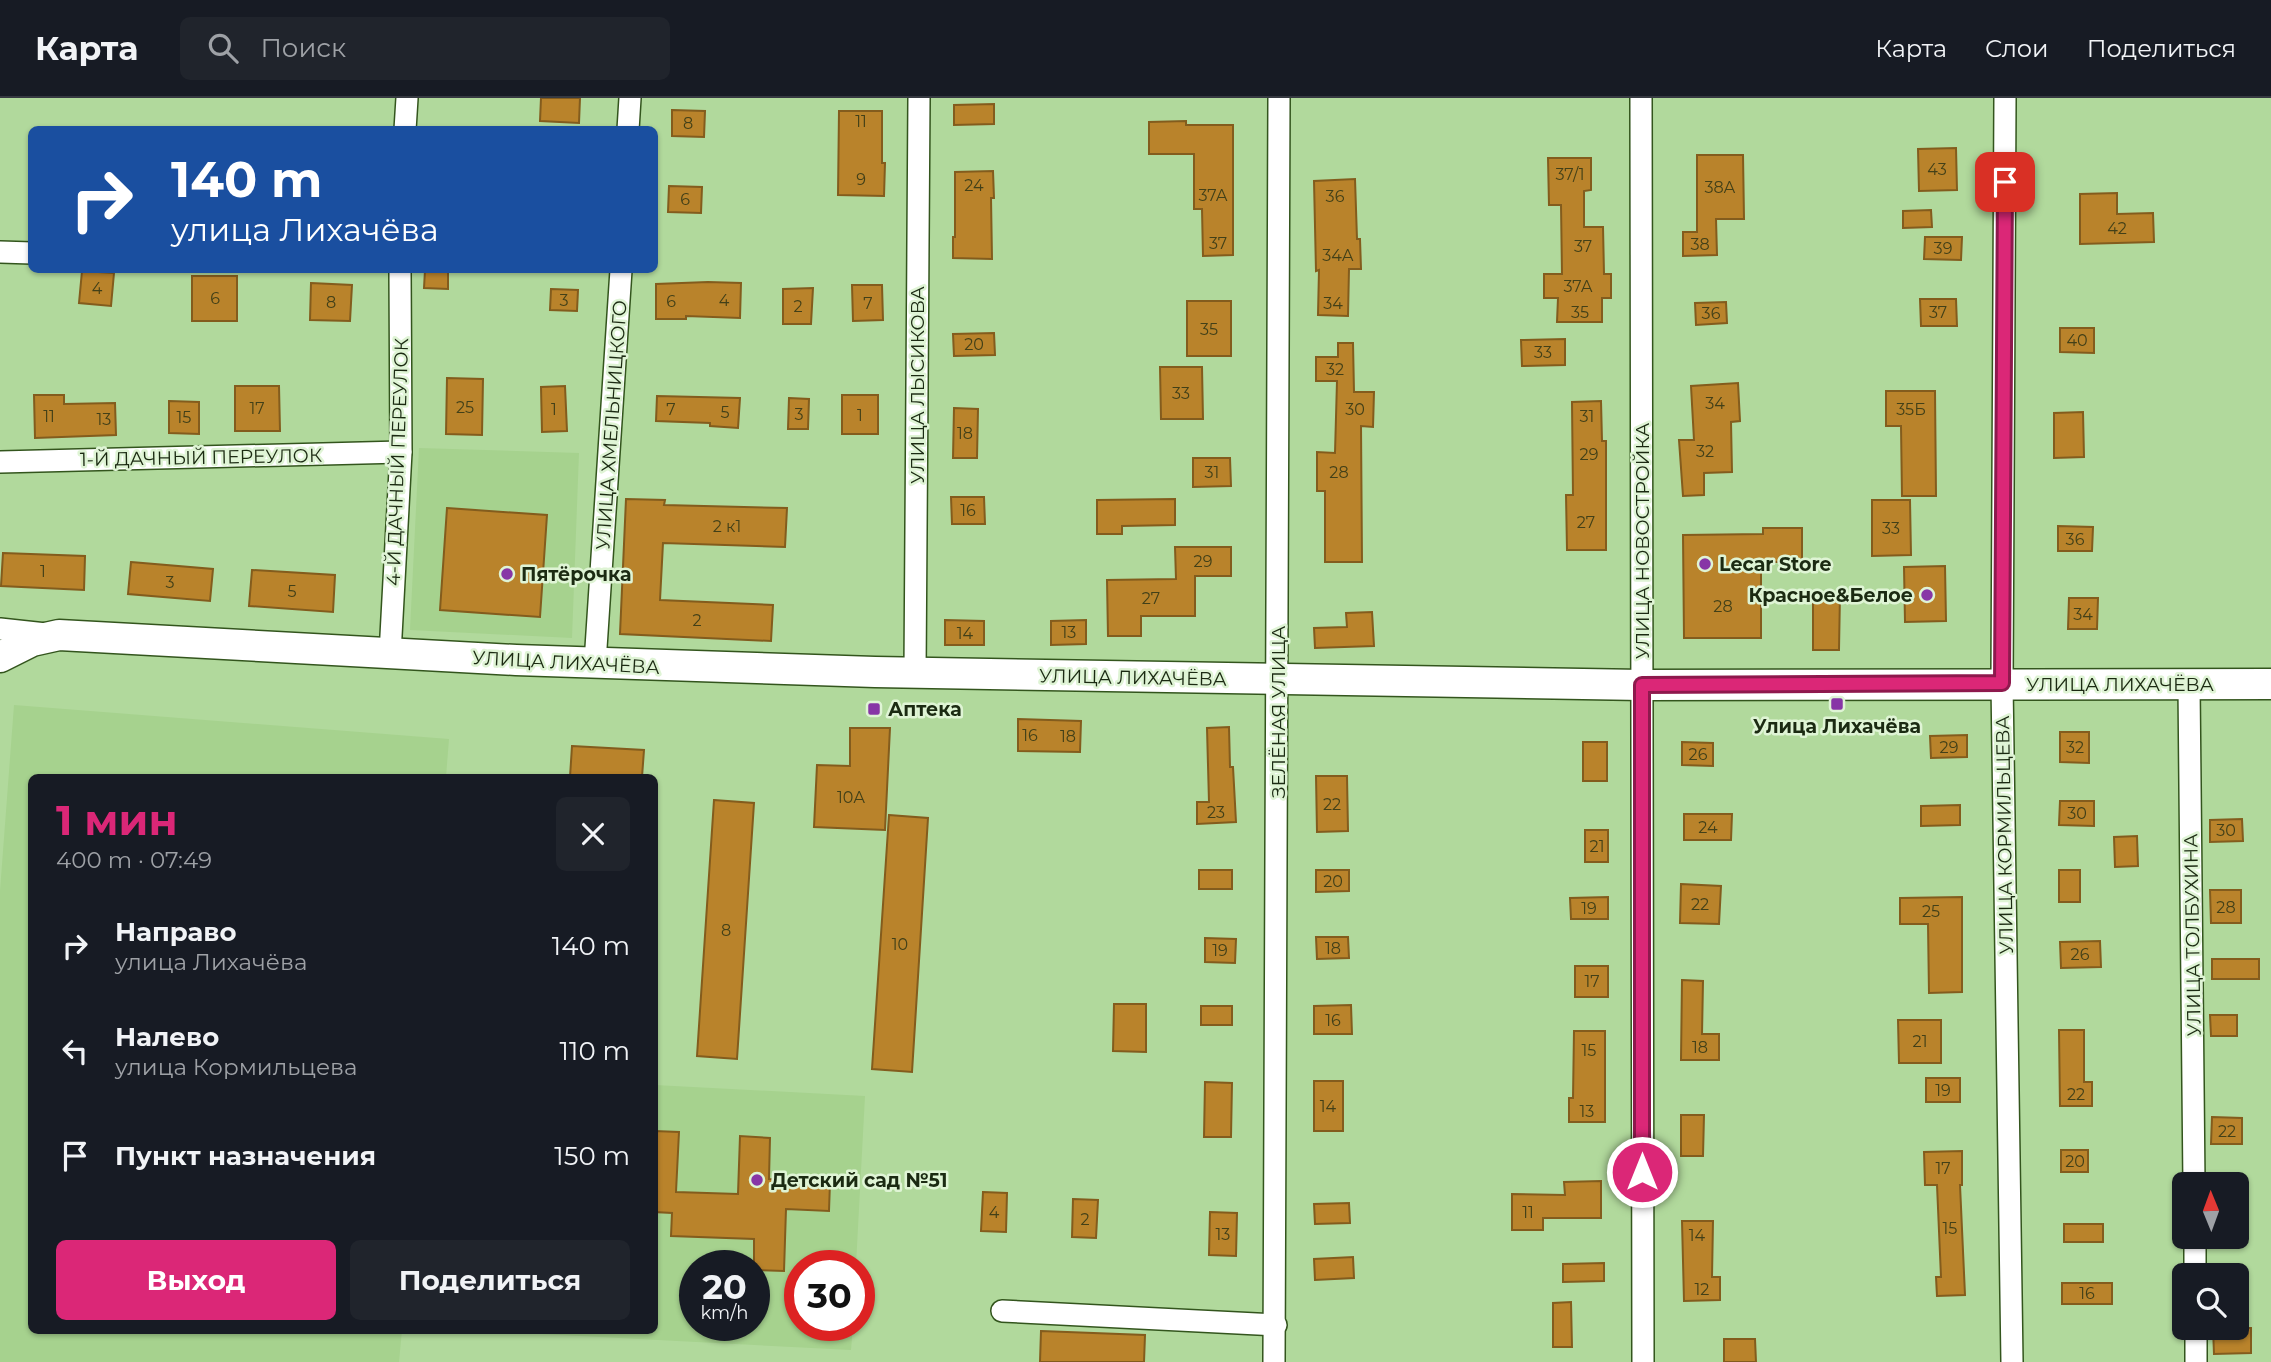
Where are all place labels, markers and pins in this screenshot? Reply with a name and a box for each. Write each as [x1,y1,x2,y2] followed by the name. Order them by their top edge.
[1975,152,2035,212] pin
[1719,553,1831,576] place label: Lecar Store
[1697,556,1713,572] marker: Lecar Store
[521,563,631,586] place label: Пятёрочка
[499,566,515,582] marker: Пятёрочка
[1748,584,1913,607] place label: Красное&Белое
[1919,587,1935,603] marker: Красное&Белое
[1829,696,1845,712] marker: Улица Лихачёва
[888,698,962,721] place label: Аптека
[866,701,882,717] marker: Аптека
[1753,715,1921,738] place label: Улица Лихачёва
[771,1169,947,1192] place label: Детский сад №51
[749,1172,765,1188] marker: Детский сад №51

